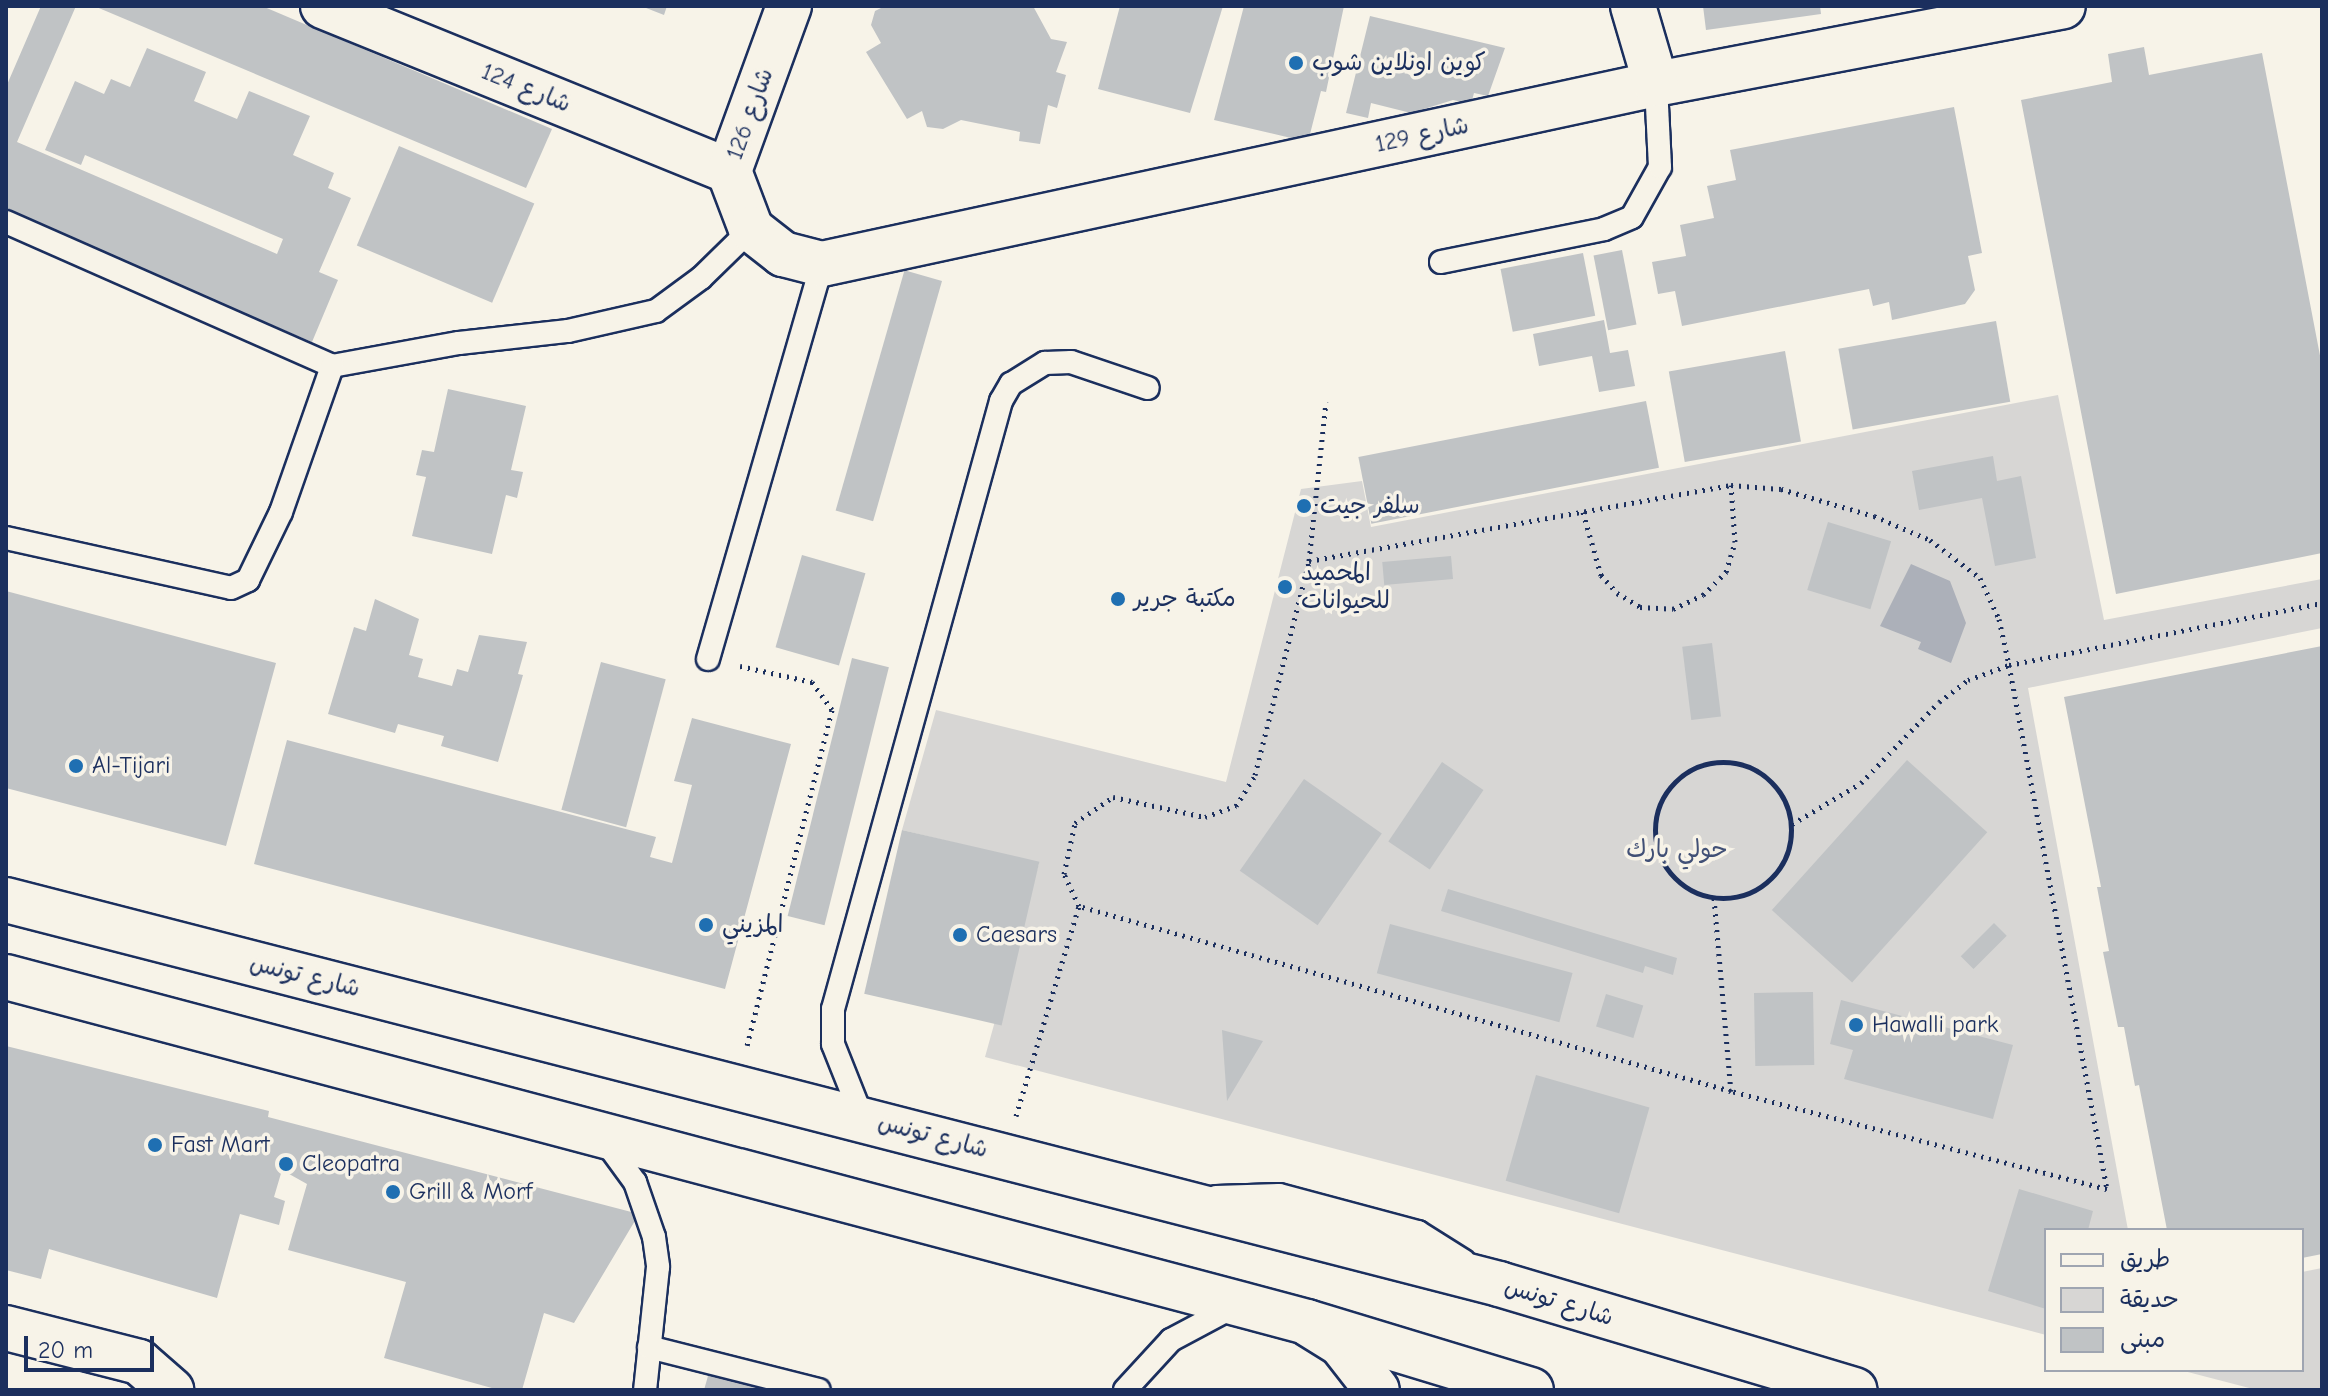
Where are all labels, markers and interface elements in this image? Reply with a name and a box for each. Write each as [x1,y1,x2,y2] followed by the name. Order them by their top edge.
[1312,49,1486,77] place label: كوين اونلاين شوب
[1287,54,1305,72] marker: كوين اونلاين شوب
[477,57,575,119] street label: شارع 124
[720,64,780,164] street label: شارع 126
[1373,111,1471,159] street label: شارع 129
[1320,492,1420,520] place label: سلفر جيت
[1295,497,1313,515] marker: سلفر جيت
[1301,559,1390,615] place label: المحميد للحيوانات
[1276,578,1294,596] marker: المحميد للحيوانات
[1134,585,1236,613] place label: مكتبة جرير
[1109,590,1127,608] marker: مكتبة جرير
[92,752,170,780] place label: Al-Tijari
[67,757,85,775] marker: Al-Tijari
[1626,836,1728,864] park label: حولي بارك
[722,911,784,939] place label: المزيني
[697,916,715,934] marker: المزيني
[976,921,1057,949] place label: Caesars
[951,926,969,944] marker: Caesars
[247,948,363,1004] street label: شارع تونس
[1872,1011,1998,1039] place label: Hawalli park
[1847,1016,1865,1034] marker: Hawalli park
[875,1108,991,1164] street label: شارع تونس
[171,1131,270,1159] place label: Fast Mart
[146,1136,164,1154] marker: Fast Mart
[302,1150,400,1178] place label: Cleopatra
[277,1155,295,1173] marker: Cleopatra
[409,1178,532,1206] place label: Grill & Morf
[384,1183,402,1201] marker: Grill & Morf
[2044,1228,2304,1372] legend
[2120,1245,2170,1273] text: طريق
[1501,1272,1617,1332] street label: شارع تونس
[2120,1285,2179,1313] text: حديقة
[28,1320,158,1370] scale bar
[2120,1325,2165,1353] text: مبنى
[38,1336,93,1364] text: 20 m

